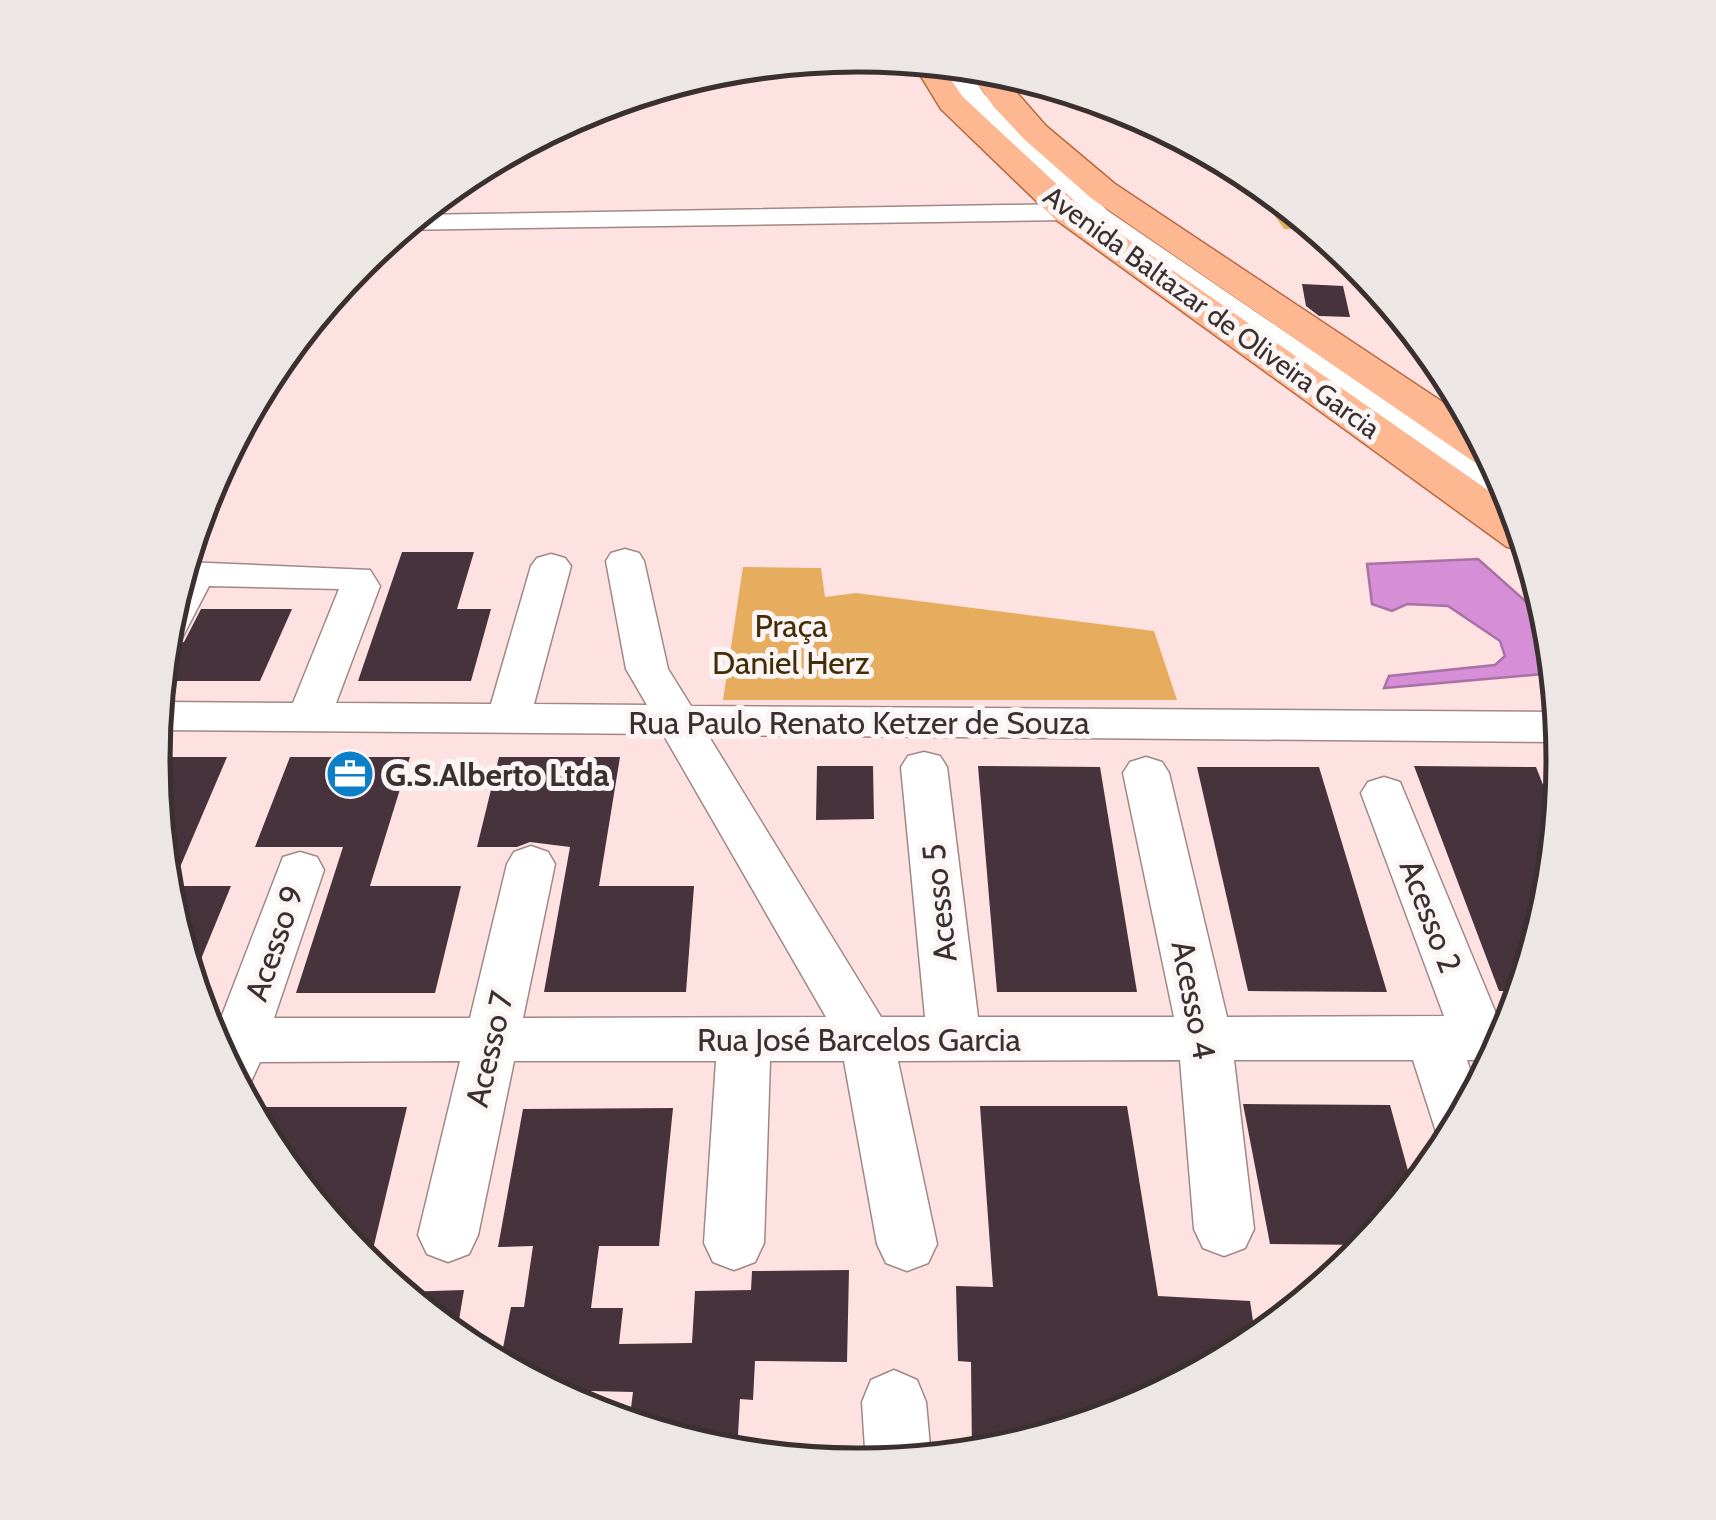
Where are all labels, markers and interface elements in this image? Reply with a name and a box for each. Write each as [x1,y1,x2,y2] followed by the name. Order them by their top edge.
[1037,179,1387,446] street label: Avenida Baltazar de Oliveira Garcia
[712,606,870,682] park label: Praça Daniel Herz
[628,703,1090,742] street label: Rua Paulo Renato Ketzer de Souza
[324,748,376,800] office icon: G.S.Alberto Ltda
[385,755,610,794] place label: G.S.Alberto Ltda
[913,842,965,964] street label: Acesso 5
[1392,854,1470,978] street label: Acesso 2
[236,880,312,1006] street label: Acesso 9
[1163,937,1225,1063] street label: Acesso 4
[457,987,521,1111] street label: Acesso 7
[697,1020,1022,1059] street label: Rua José Barcelos Garcia

